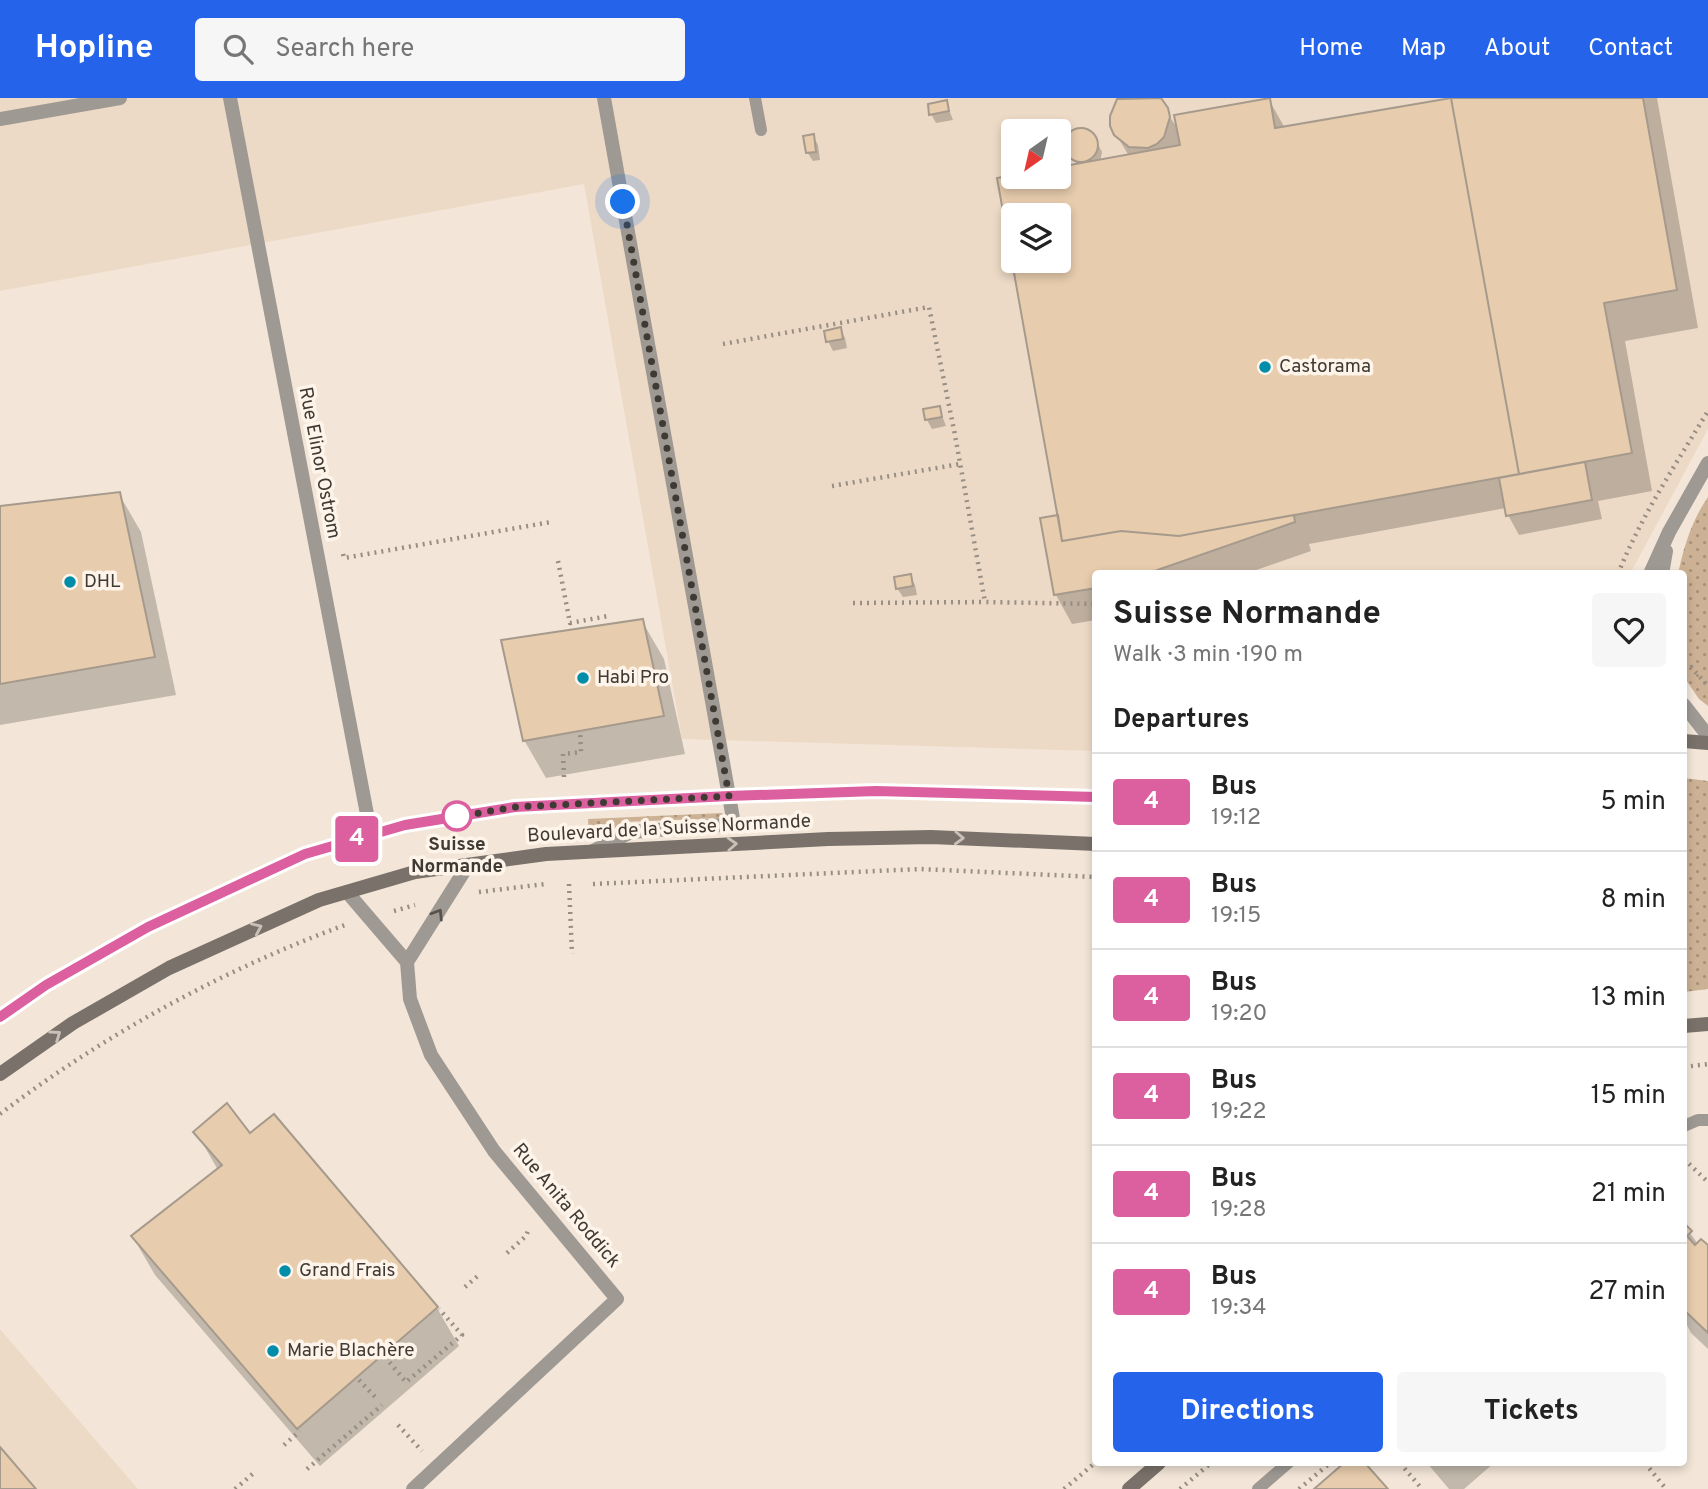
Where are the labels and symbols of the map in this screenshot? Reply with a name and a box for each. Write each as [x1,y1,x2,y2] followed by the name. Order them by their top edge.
[1001,119,1071,189] north arrow
[605,184,640,219] your location
[1279,355,1371,379] place label: Castorama
[1257,359,1273,375] marker: Castorama
[293,385,345,541] street label: Rue Elinor Ostrom
[84,570,121,594] place label: DHL
[62,574,78,590] marker: DHL
[597,666,669,690] place label: Habi Pro
[575,670,591,686] marker: Habi Pro
[442,801,472,831] marker: Suisse Normande
[527,810,811,848] street label: Boulevard de la Suisse Normande
[334,816,380,862] line badge: 4
[954,830,965,845] one-way arrow
[411,833,503,879] place label: Suisse Normande
[726,837,737,852] one-way arrow
[429,908,442,921] one-way arrow
[249,922,262,936] one-way arrow
[48,1031,61,1043] one-way arrow
[507,1139,625,1273] street label: Rue Anita Roddick
[299,1259,395,1283] place label: Grand Frais
[277,1263,293,1279] marker: Grand Frais
[287,1339,414,1363] place label: Marie Blachère
[265,1343,281,1359] marker: Marie Blachère

